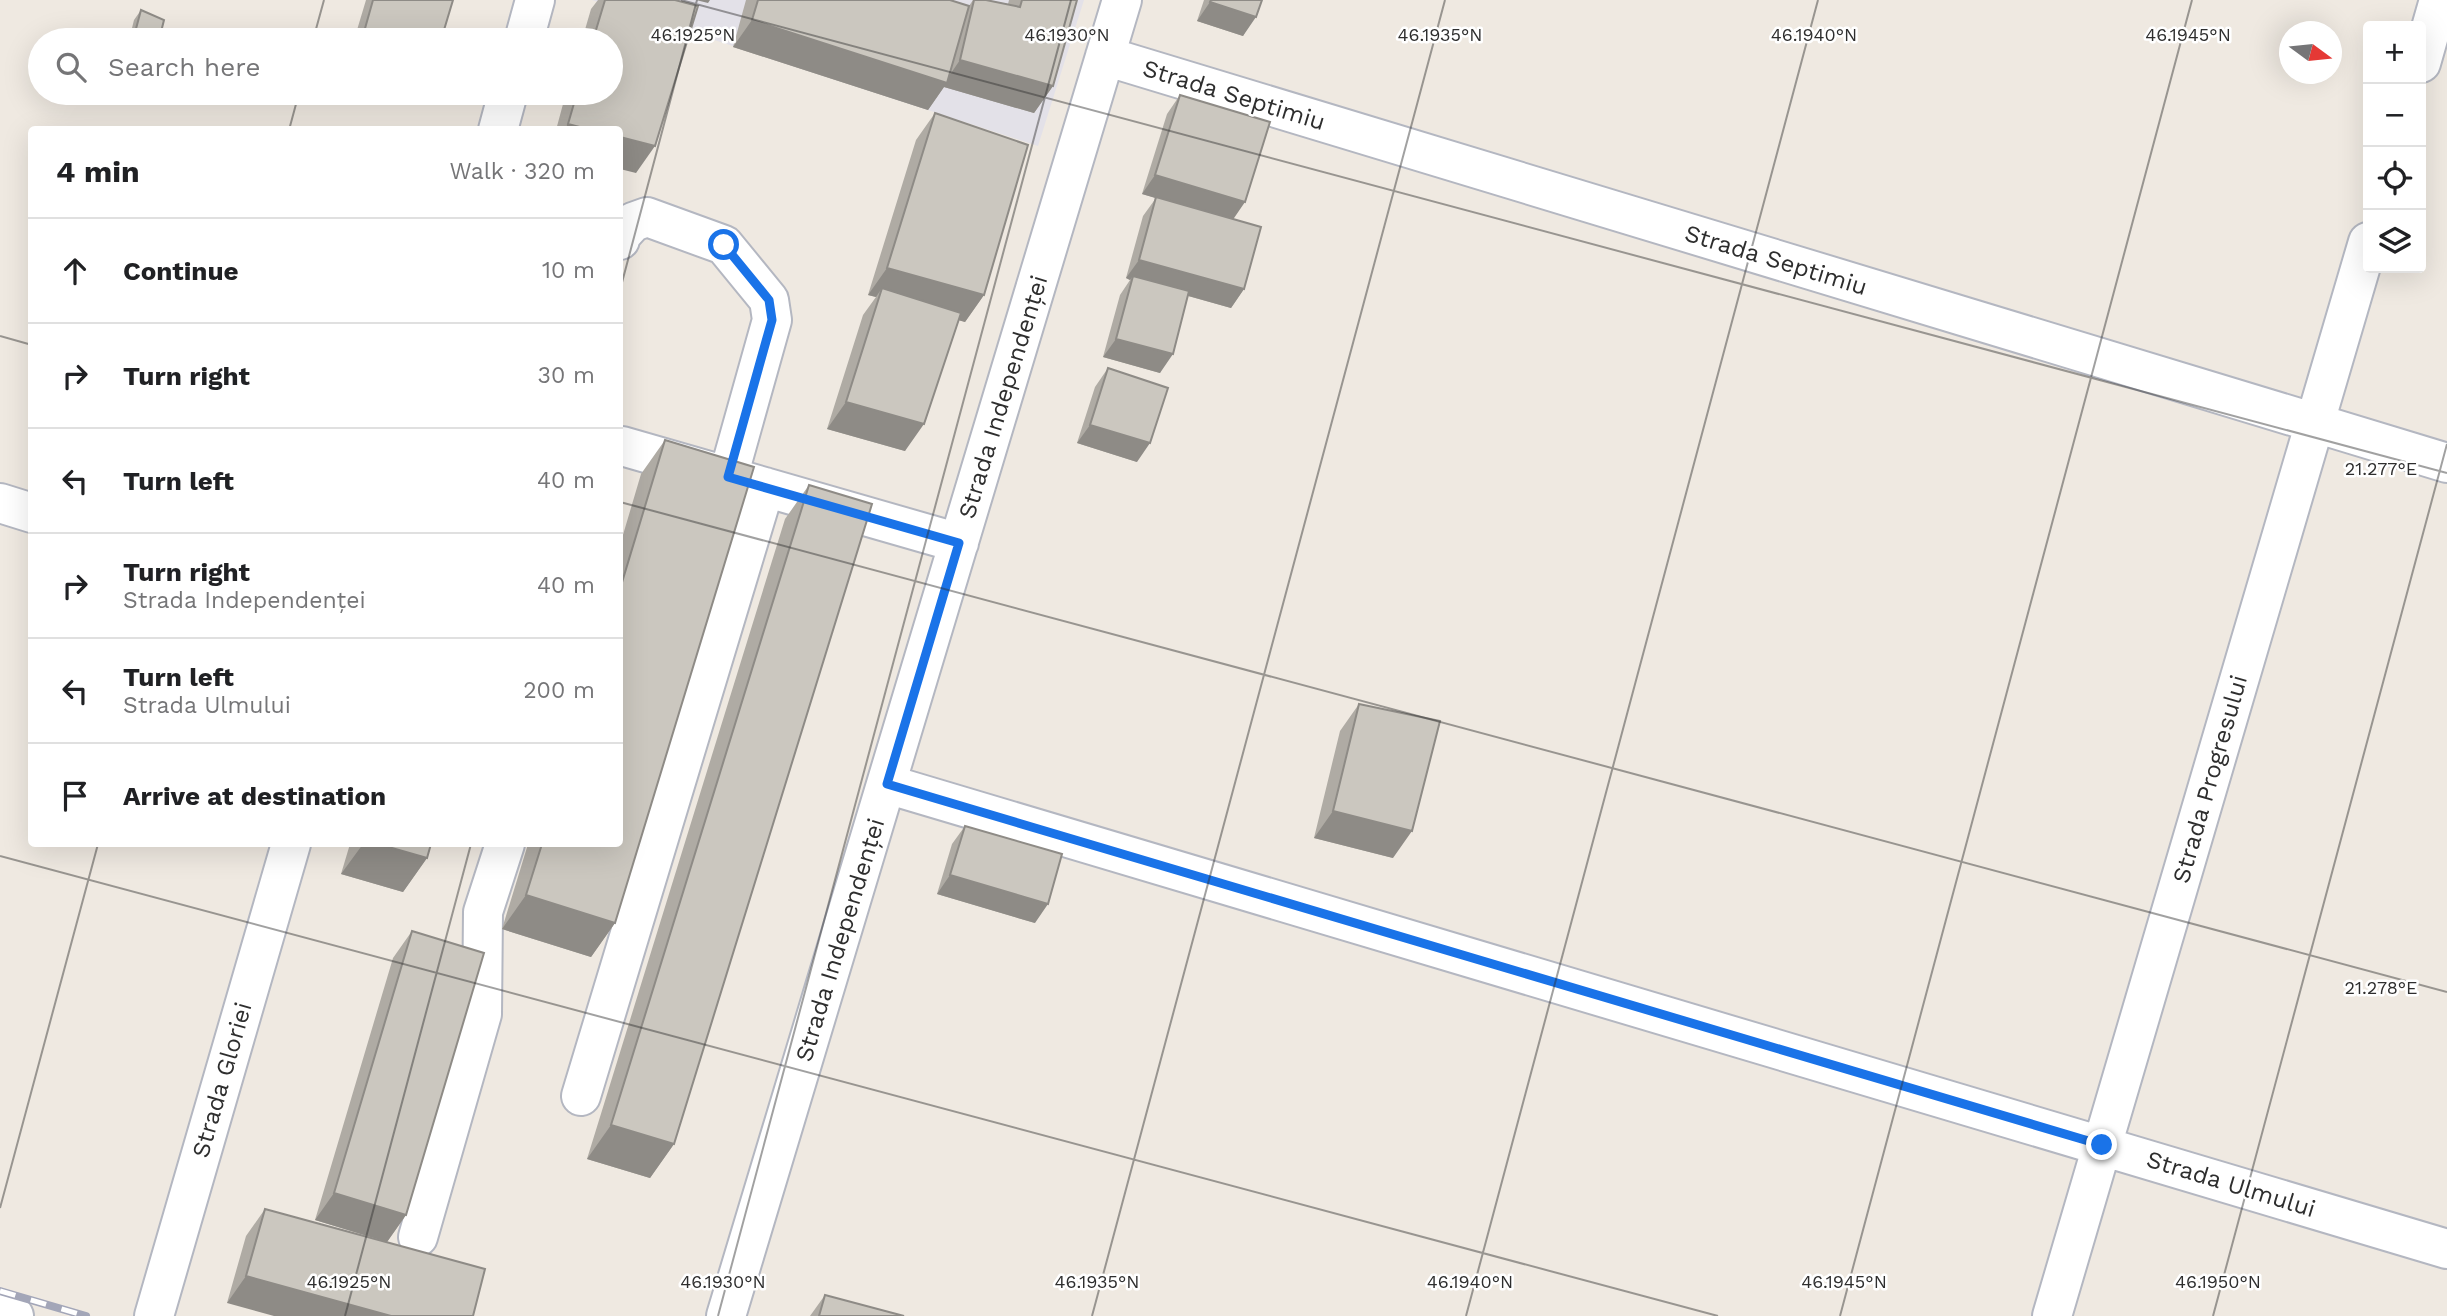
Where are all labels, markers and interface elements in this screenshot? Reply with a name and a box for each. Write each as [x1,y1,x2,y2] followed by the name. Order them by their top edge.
[2279,21,2342,84] north arrow
[2363,21,2426,273] map controls
[2363,21,2426,84] button: +
[650,24,736,45] text: 46.1925°N
[1024,24,1110,45] text: 46.1930°N
[1398,24,1482,45] text: 46.1935°N
[1771,24,1857,45] text: 46.1940°N
[2145,24,2231,45] text: 46.1945°N
[28,28,623,105] search box
[52,48,90,86] icon: search
[108,52,260,82] text: Search here
[1139,54,1329,136] street label: Strada Septimiu
[2363,84,2426,147] button: −
[2363,147,2426,210] button: locate
[56,154,140,189] text: 4 min
[449,158,595,185] text: Walk · 320 m
[2363,210,2426,273] button: layers
[1681,219,1871,301] street label: Strada Septimiu
[708,229,739,260] route start
[56,252,94,290] icon: ahead
[123,256,239,286] text: Continue
[542,257,595,284] text: 10 m
[953,272,1053,522] street label: Strada Independenței
[56,357,94,395] icon: right
[123,361,250,391] text: Turn right
[538,362,595,389] text: 30 m
[2345,458,2417,479] text: 21.277°E
[56,462,94,500] icon: left
[123,466,234,496] text: Turn left
[537,467,595,494] text: 40 m
[123,557,250,587] text: Turn right
[56,567,94,605] icon: right
[537,572,595,599] text: 40 m
[123,587,366,614] text: Strada Independenței
[123,662,234,692] text: Turn left
[56,672,94,710] icon: left
[2167,672,2253,886] street label: Strada Progresului
[523,677,595,704] text: 200 m
[123,692,291,719] text: Strada Ulmului
[56,777,94,815] icon: arrive
[123,781,386,811] text: Arrive at destination
[790,815,890,1065] street label: Strada Independenței
[2344,977,2418,998] text: 21.278°E
[186,999,258,1161] street label: Strada Gloriei
[2086,1129,2117,1160] route end
[2143,1145,2319,1223] street label: Strada Ulmului
[306,1271,392,1292] text: 46.1925°N
[680,1271,766,1292] text: 46.1930°N
[1055,1271,1139,1292] text: 46.1935°N
[1427,1271,1513,1292] text: 46.1940°N
[1801,1271,1887,1292] text: 46.1945°N
[2175,1271,2261,1292] text: 46.1950°N

